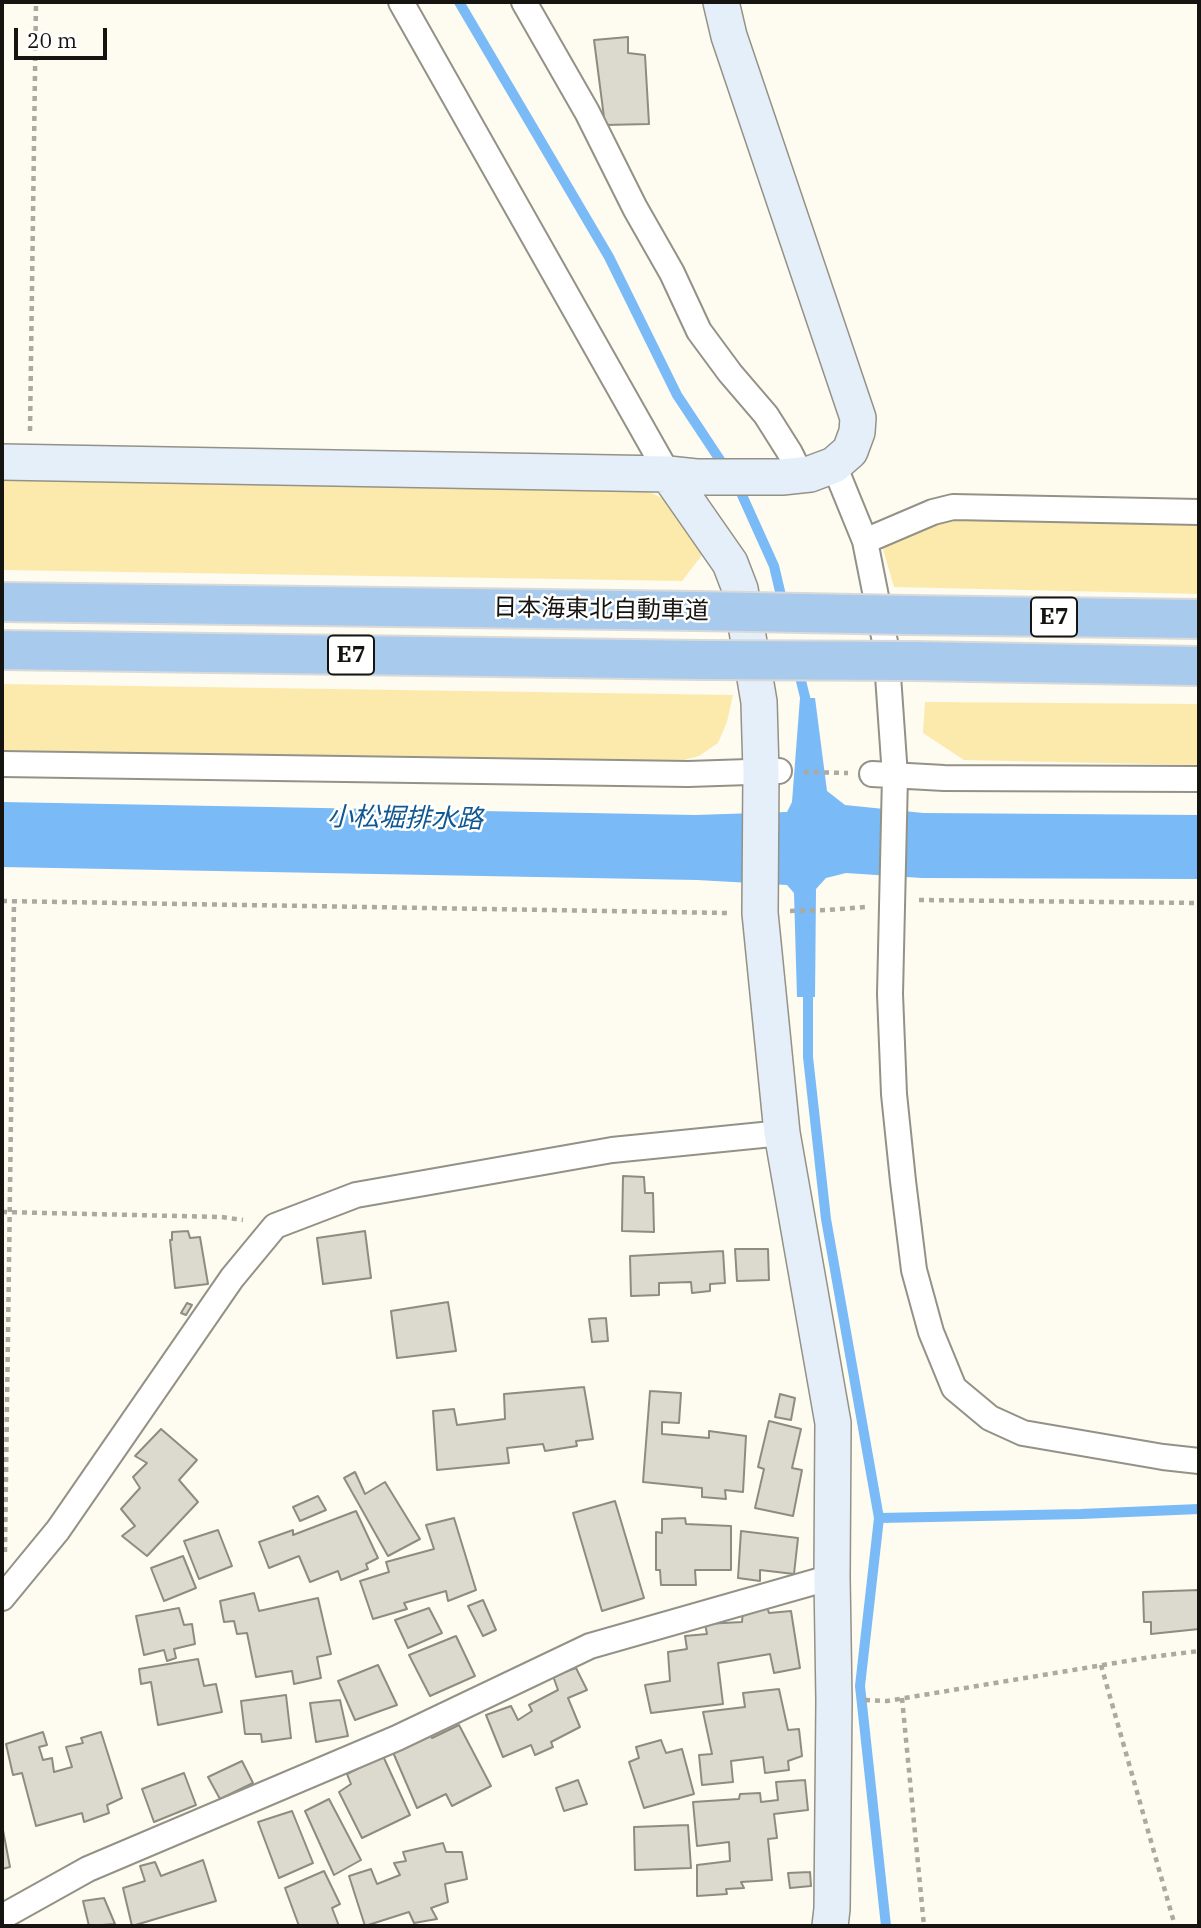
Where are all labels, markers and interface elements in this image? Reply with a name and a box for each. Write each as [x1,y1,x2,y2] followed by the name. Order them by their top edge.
[18,14,110,58] scale bar
[27,26,77,54] text: 20 m
[493,594,709,626] street label: 日本海東北自動車道
[1031,597,1077,636] road number: E7
[328,636,374,674] road number: E7
[327,802,483,836] water label: 小松堀排水路

